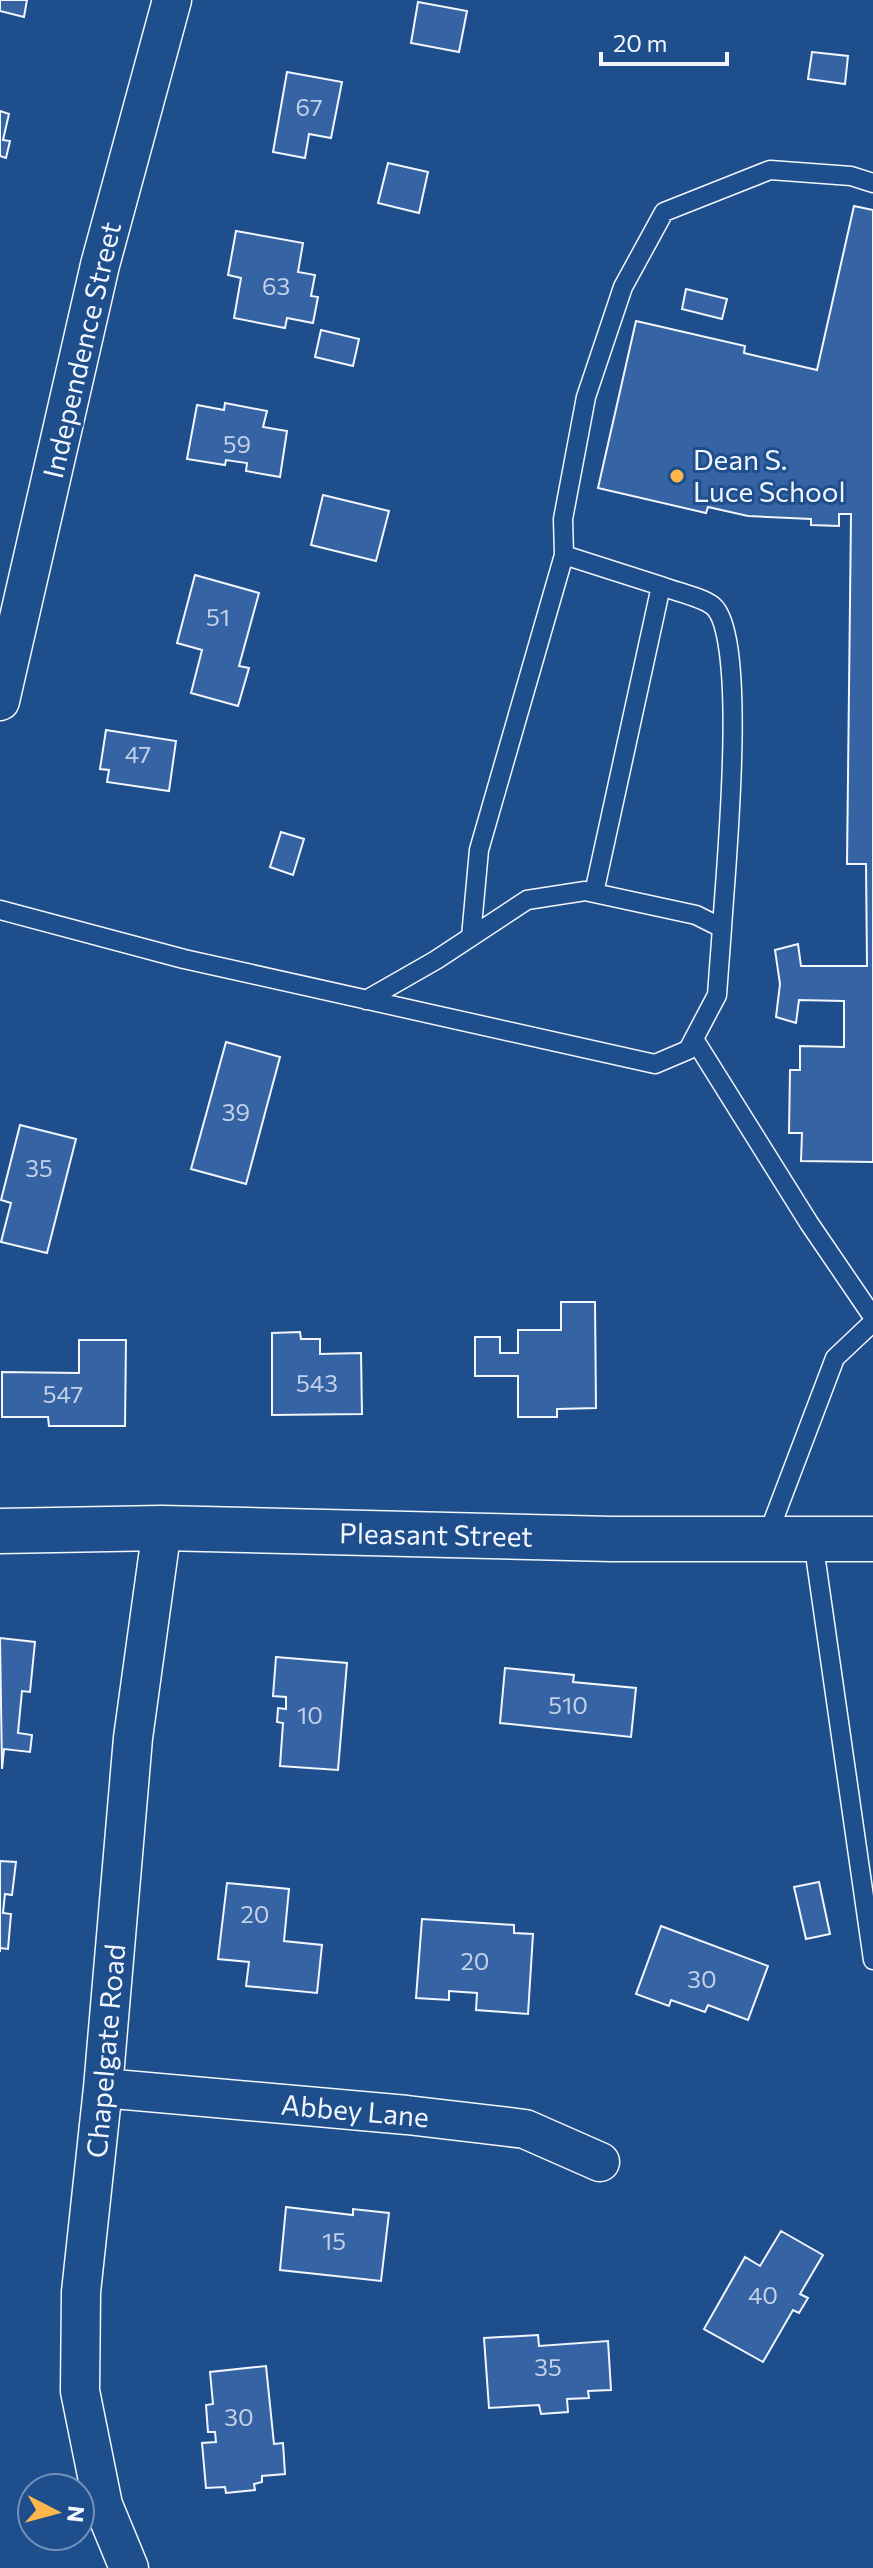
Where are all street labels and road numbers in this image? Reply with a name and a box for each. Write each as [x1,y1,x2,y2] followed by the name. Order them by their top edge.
[35,218,127,481] street label: Independence Street
[339,1515,533,1553] street label: Pleasant Street
[79,1942,131,2159] street label: Chapelgate Road
[280,2087,430,2133] street label: Abbey Lane

